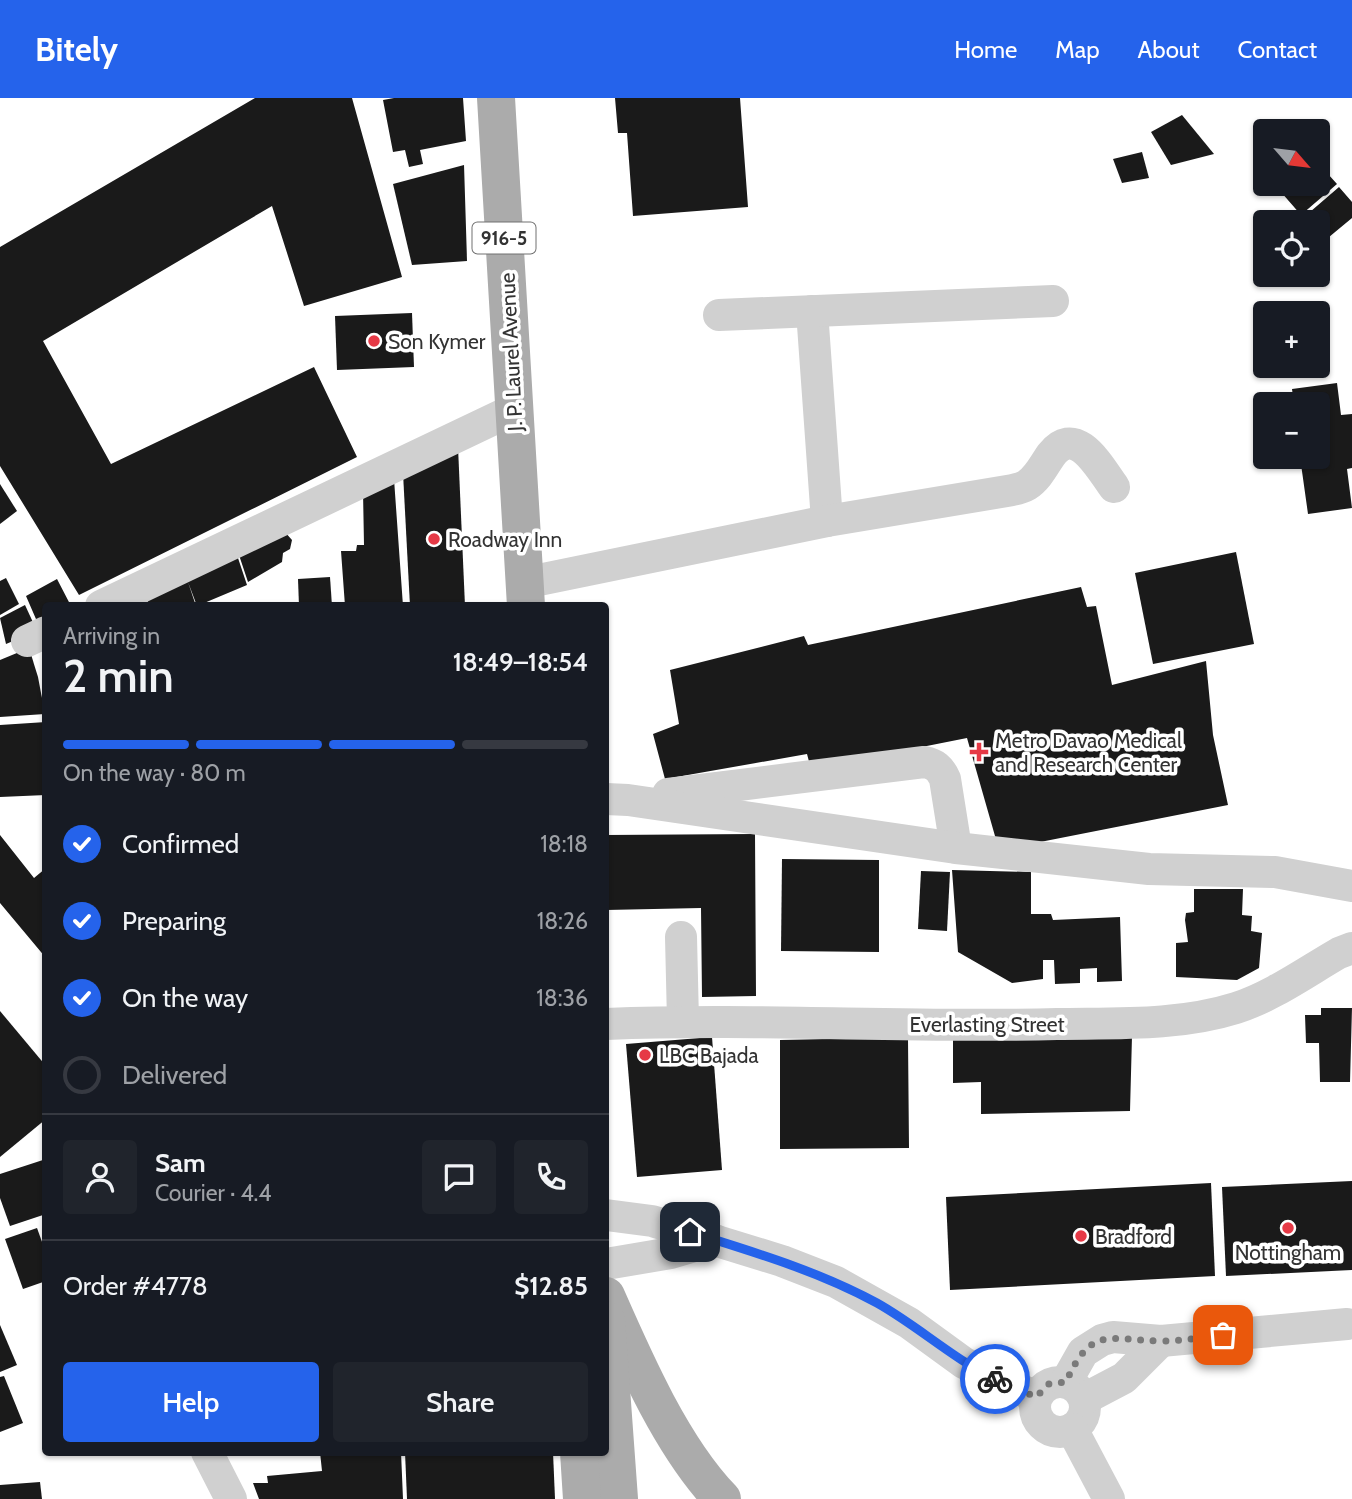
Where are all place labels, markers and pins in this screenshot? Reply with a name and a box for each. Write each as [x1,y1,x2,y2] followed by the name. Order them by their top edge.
[388,329,486,354] place label: Son Kymer
[366,333,382,349] marker: Son Kymer
[448,527,562,552] place label: Roadway Inn
[426,531,442,547] marker: Roadway Inn
[995,728,1182,777] place label: Metro Davao Medical and Research Center
[969,742,989,762] marker: Metro Davao Medical and Research Center
[659,1043,759,1069] place label: LBC Bajada
[637,1047,653,1063] marker: LBC Bajada
[660,1202,720,1262] pin
[1280,1220,1296,1236] marker: Nottingham
[1095,1224,1172,1249] place label: Bradford
[1073,1228,1089,1244] marker: Bradford
[1235,1240,1341,1265] place label: Nottingham
[1193,1305,1253,1365] pin

